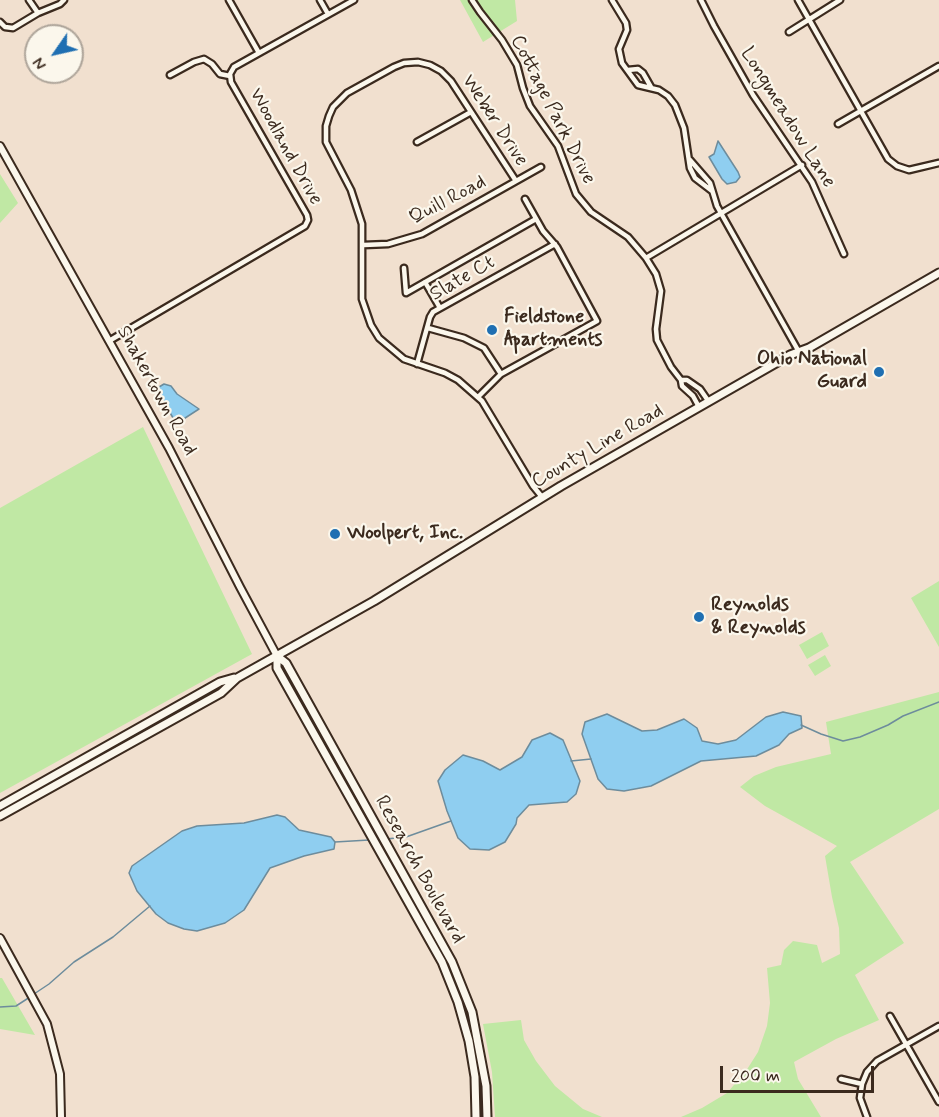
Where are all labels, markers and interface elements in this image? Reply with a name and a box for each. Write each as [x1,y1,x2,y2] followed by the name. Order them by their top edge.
[24,24,84,84] north arrow
[504,31,600,189] street label: Cottage Park Drive
[734,43,840,193] street label: Longmeadow Lane
[29,53,52,74] text: N
[456,71,532,171] street label: Weber Drive
[243,84,327,210] street label: Woodland Drive
[406,171,490,231] street label: Quill Road
[426,251,500,307] street label: Slate Ct
[504,306,602,353] place label: Fieldstone Apartments
[110,322,202,460] street label: Shakertown Road
[485,323,499,337] marker: Fieldstone Apartments
[757,348,867,395] place label: Ohio National Guard
[872,365,886,379] marker: Ohio National Guard
[528,400,668,494] street label: County Line Road
[347,522,463,546] place label: Woolpert, Inc.
[328,527,342,541] marker: Woolpert, Inc.
[711,594,806,641] place label: Reynolds & Reynolds
[692,610,706,624] marker: Reynolds & Reynolds
[368,792,470,948] street label: Research Boulevard
[723,1054,878,1092] scale bar
[731,1064,780,1088] text: 200 m

